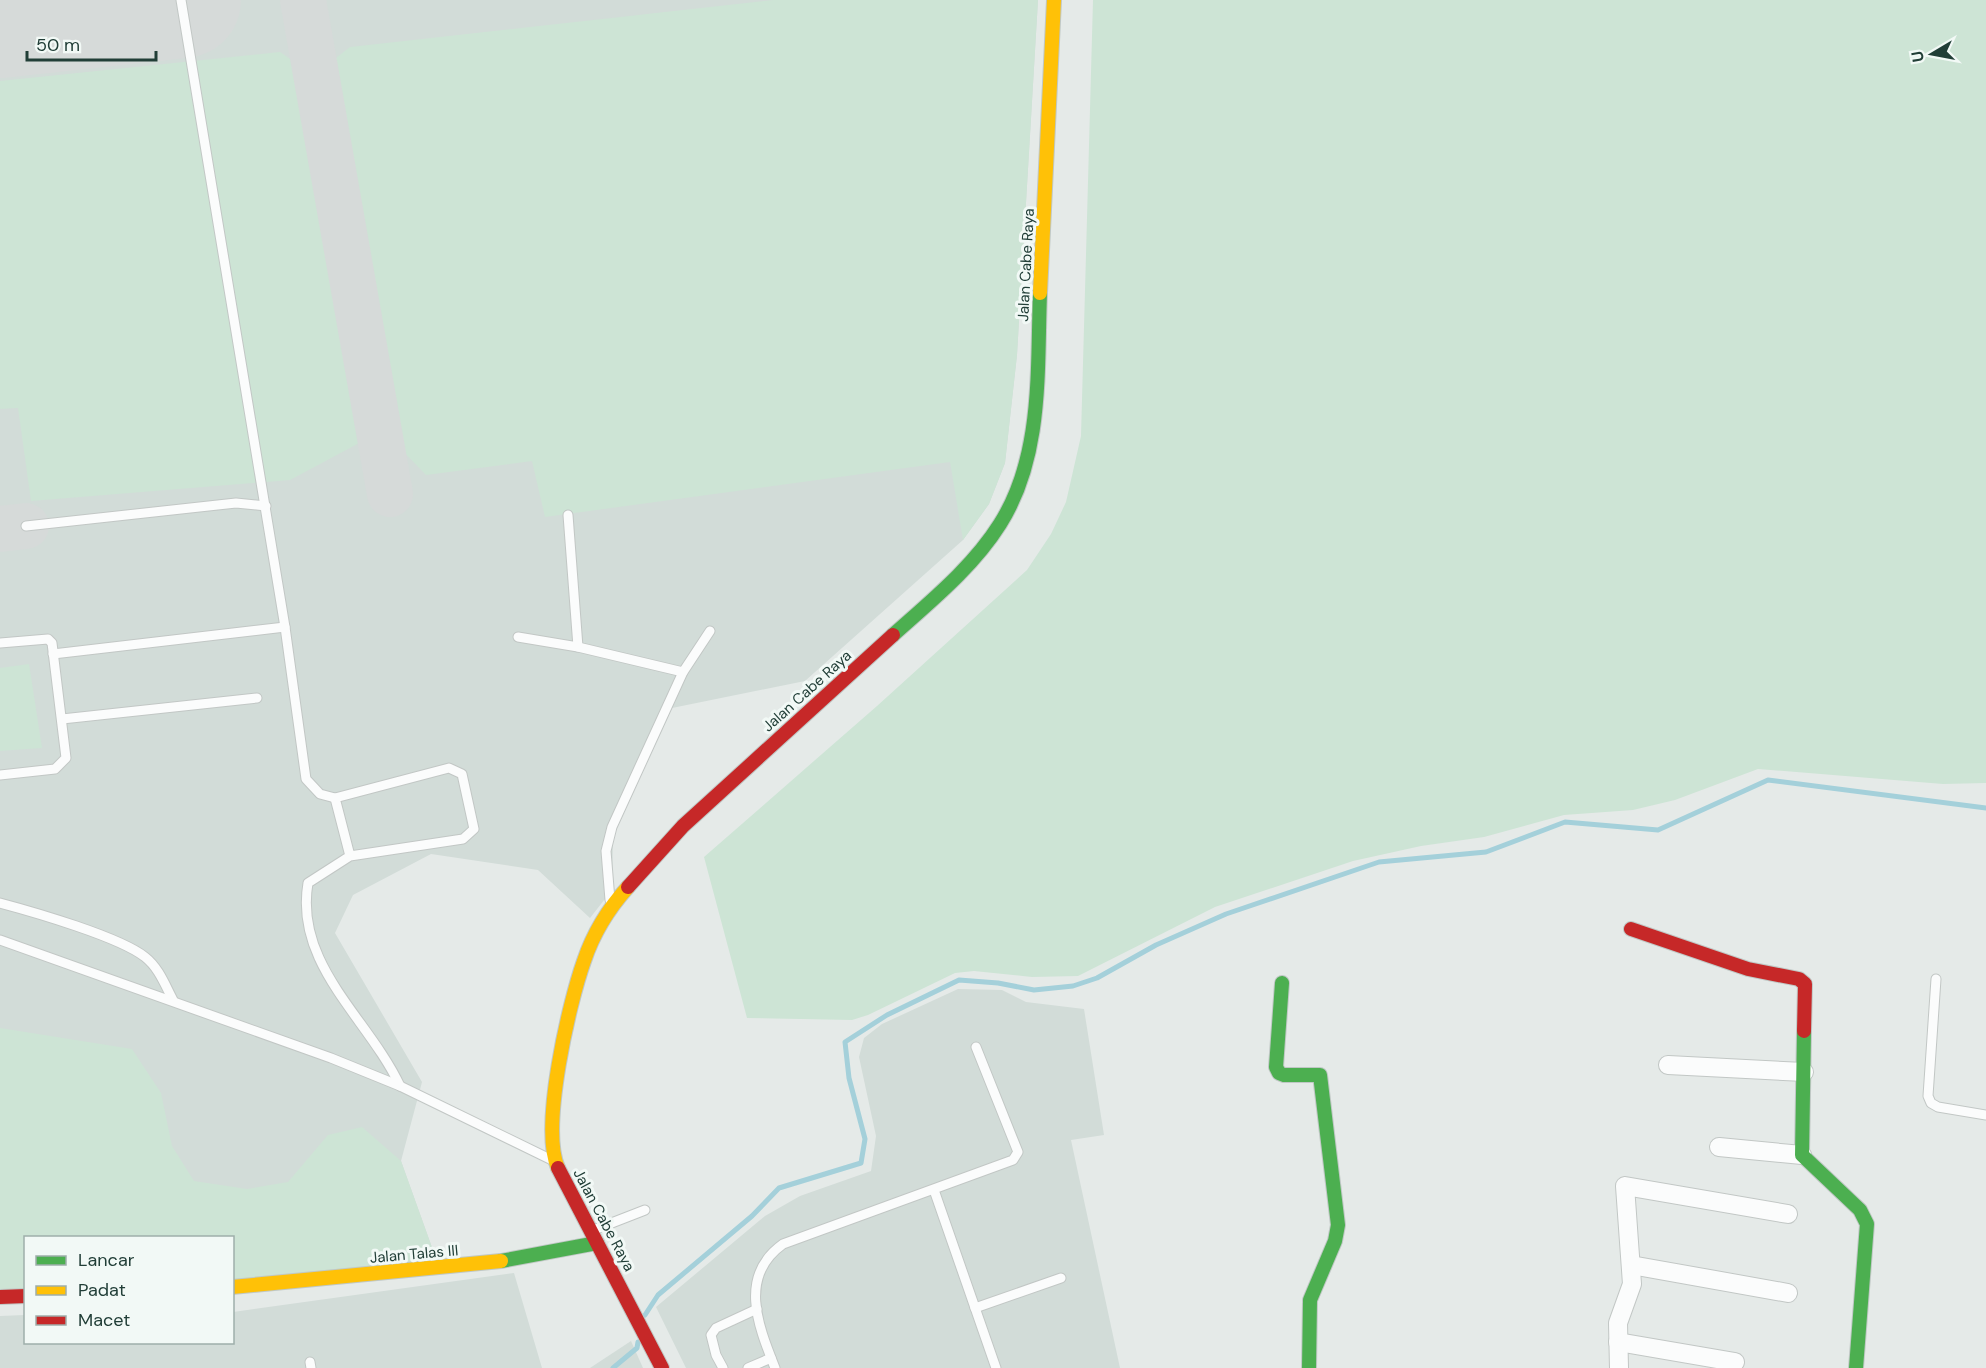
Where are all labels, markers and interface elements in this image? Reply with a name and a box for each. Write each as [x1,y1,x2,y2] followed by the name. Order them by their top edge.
[27,24,156,62] scale bar
[1902,24,1962,84] north arrow
[36,33,80,57] text: 50 m
[1906,49,1929,64] text: U
[1013,208,1039,322] street label: Jalan Cabe Raya
[758,646,856,736] street label: Jalan Cabe Raya
[569,1165,639,1275] street label: Jalan Cabe Raya
[24,1236,234,1344] legend
[369,1240,459,1268] street label: Jalan Talas III
[78,1248,135,1272] text: Lancar
[78,1278,126,1302] text: Padat
[78,1308,130,1332] text: Macet

